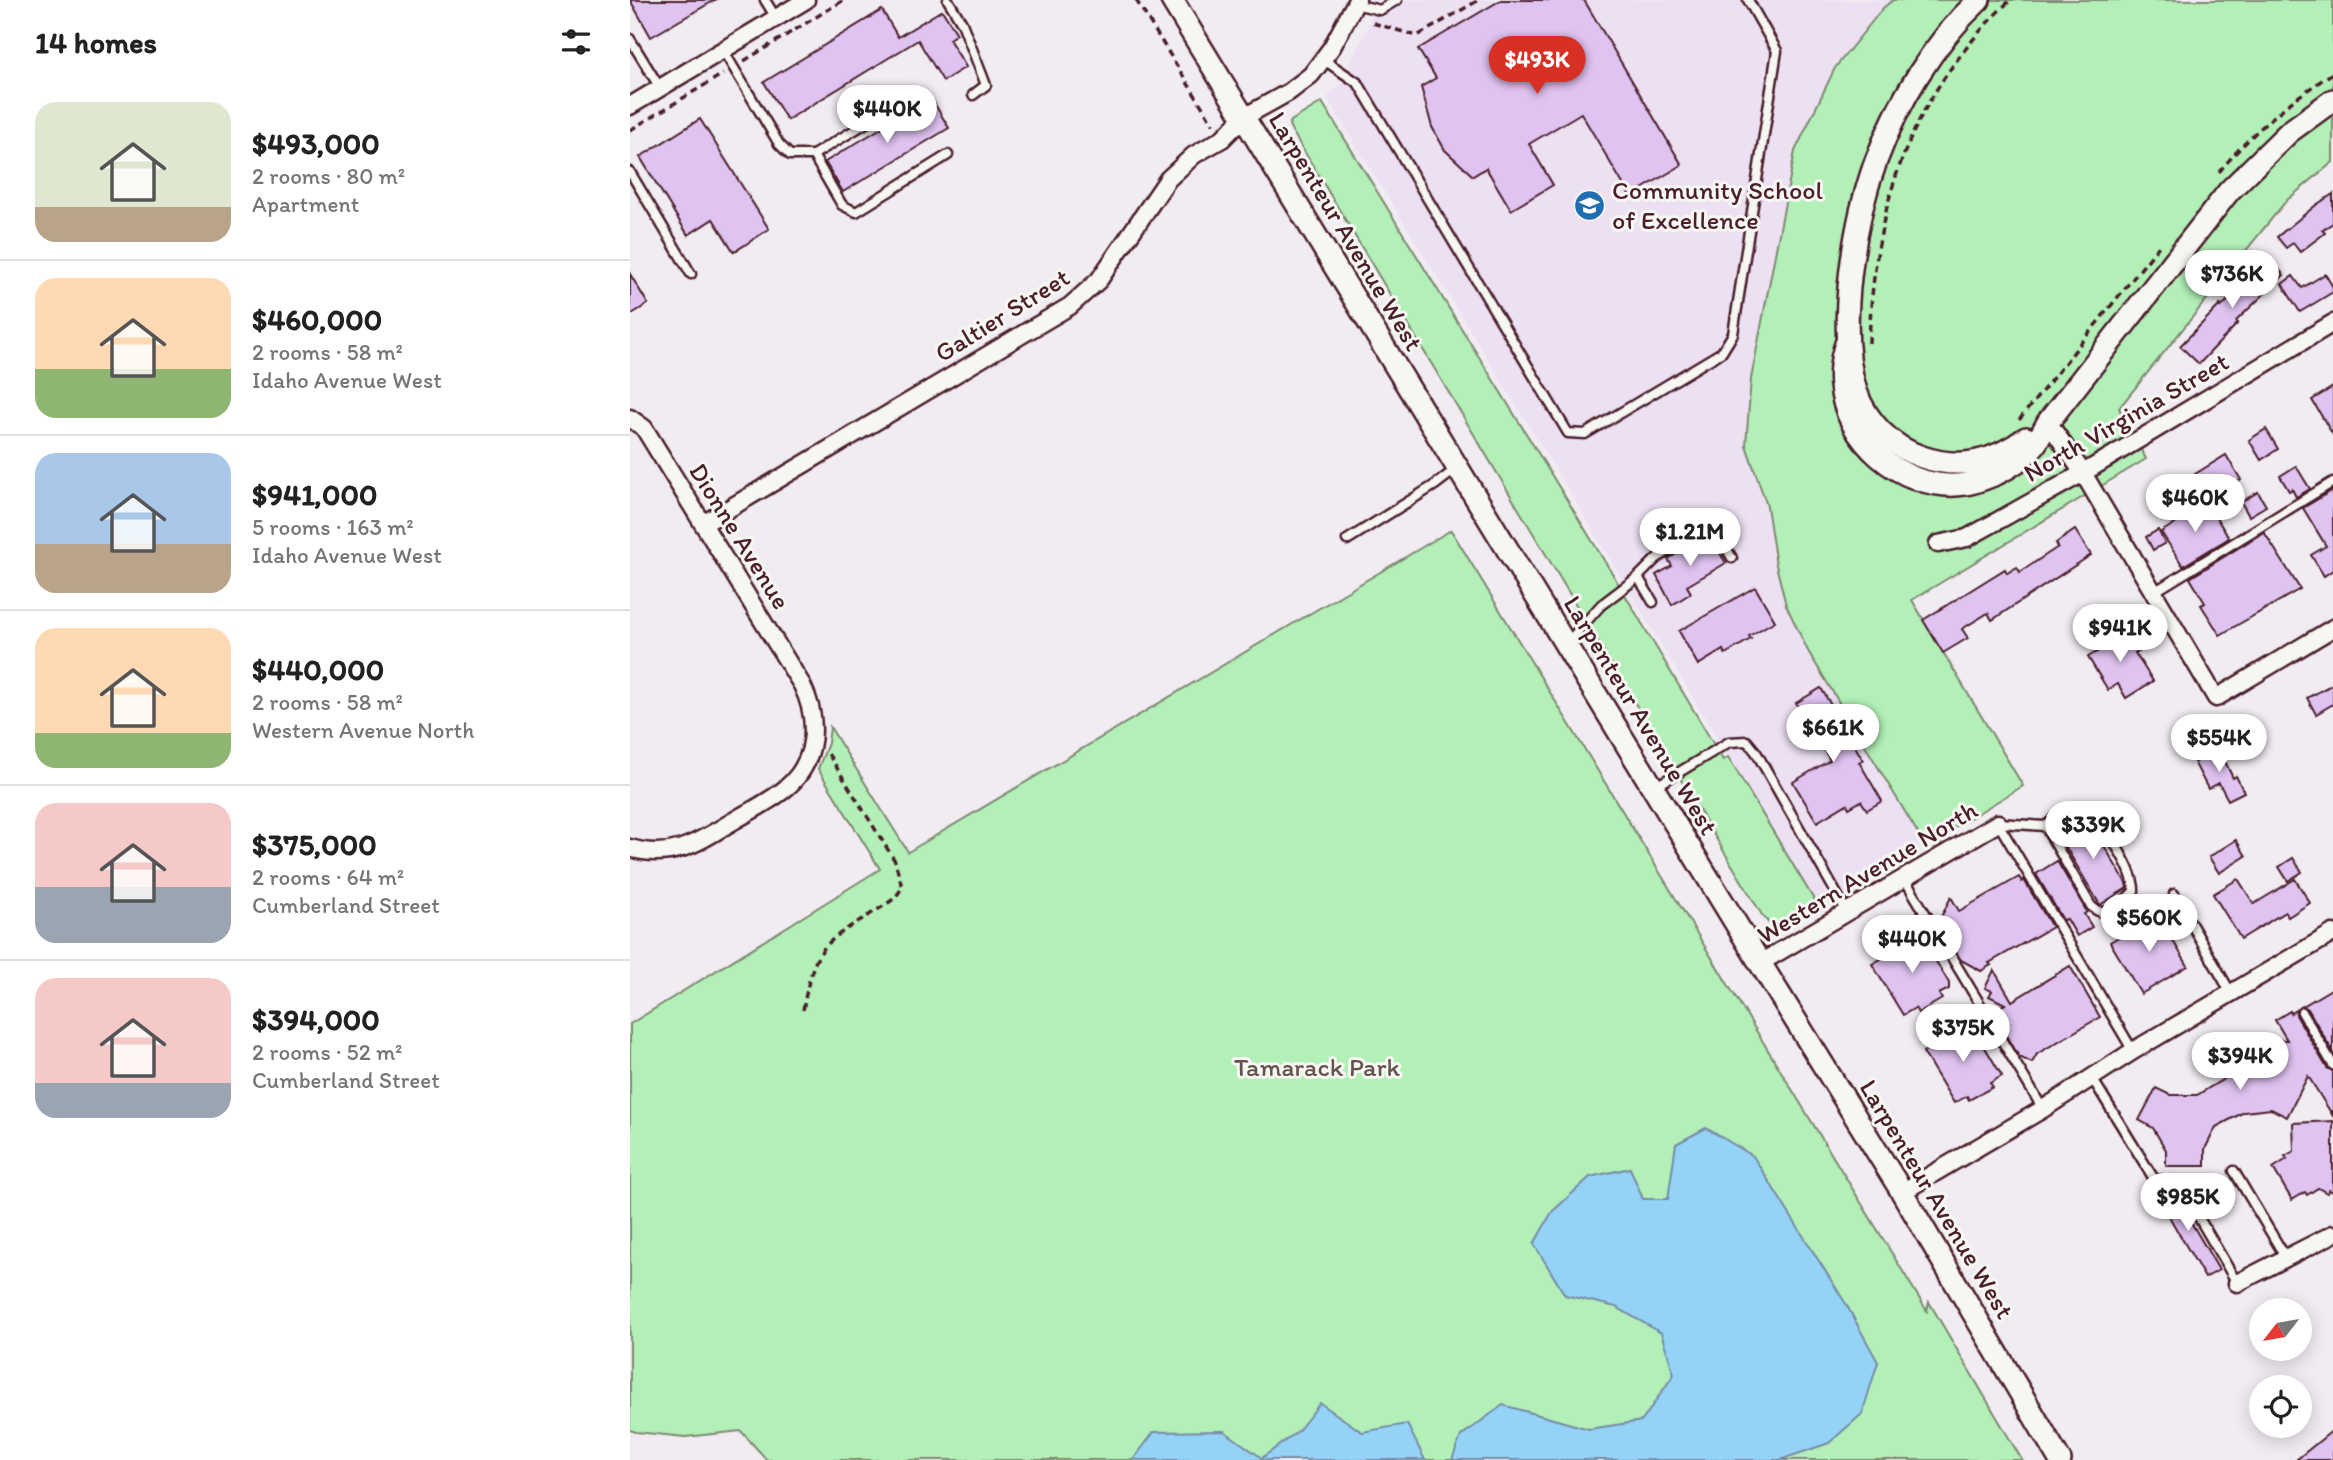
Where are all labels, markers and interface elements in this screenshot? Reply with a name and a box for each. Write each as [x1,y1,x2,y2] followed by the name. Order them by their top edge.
[557,23,595,61] icon: filters
[35,24,157,61] text: 14 homes
[1488,36,1586,96] pin: $493K
[1505,45,1569,73] text: $493K
[838,86,936,145] pin: $440K
[853,94,921,122] text: $440K
[1262,105,1430,357] street label: Larpenteur Avenue West
[252,125,380,162] text: $493,000
[91,130,175,214] icon: home
[252,162,405,190] text: 2 rooms · 80 m²
[1612,174,1823,236] place label: Community School of Excellence
[1572,188,1606,222] school or university icon: Community School of Excellence
[252,190,359,218] text: Apartment
[2183,250,2281,310] pin: $736K
[2201,259,2263,287] text: $736K
[929,261,1075,369] street label: Galtier Street
[252,301,382,338] text: $460,000
[91,306,175,390] icon: home
[252,338,403,366] text: 2 rooms · 58 m²
[2018,345,2234,489] street label: North Virginia Street
[252,366,442,394] text: Idaho Avenue West
[682,457,798,615] street label: Dionne Avenue
[2146,475,2244,534] pin: $460K
[252,476,377,513] text: $941,000
[91,481,175,565] icon: home
[2162,483,2228,511] text: $460K
[1633,508,1747,568] pin: $1.21M
[252,513,414,541] text: 5 rooms · 163 m²
[1656,517,1724,545] text: $1.21M
[252,541,442,569] text: Idaho Avenue West
[1557,589,1725,841] street label: Larpenteur Avenue West
[2071,604,2169,664] pin: $941K
[2089,613,2151,641] text: $941K
[252,651,384,688] text: $440,000
[91,656,175,740] icon: home
[252,688,403,716] text: 2 rooms · 58 m²
[1784,704,1882,764] pin: $661K
[1802,713,1864,741] text: $661K
[2170,714,2268,774] pin: $554K
[252,716,474,744] text: Western Avenue North
[2187,723,2251,751] text: $554K
[1751,793,1983,950] street label: Western Avenue North
[2044,802,2142,861] pin: $339K
[2061,810,2125,838] text: $339K
[252,826,377,863] text: $375,000
[91,831,175,915] icon: home
[252,863,404,891] text: 2 rooms · 64 m²
[252,891,440,919] text: Cumberland Street
[2100,894,2198,954] pin: $560K
[2117,903,2181,931] text: $560K
[1863,916,1961,975] pin: $440K
[1878,924,1946,952] text: $440K
[252,1001,380,1038] text: $394,000
[1914,1004,2012,1064] pin: $375K
[91,1006,175,1090] icon: home
[1932,1013,1994,1041] text: $375K
[2191,1032,2289,1092] pin: $394K
[252,1038,402,1066] text: 2 rooms · 52 m²
[2208,1041,2272,1069] text: $394K
[1234,1051,1400,1083] park label: Tamarack Park
[252,1066,440,1094] text: Cumberland Street
[1853,1073,2021,1325] street label: Larpenteur Avenue West
[2139,1174,2237,1233] pin: $985K
[2156,1182,2220,1210] text: $985K
[2249,1298,2312,1362] north arrow
[2249,1298,2312,1438] map controls
[2249,1375,2312,1438] button: locate

